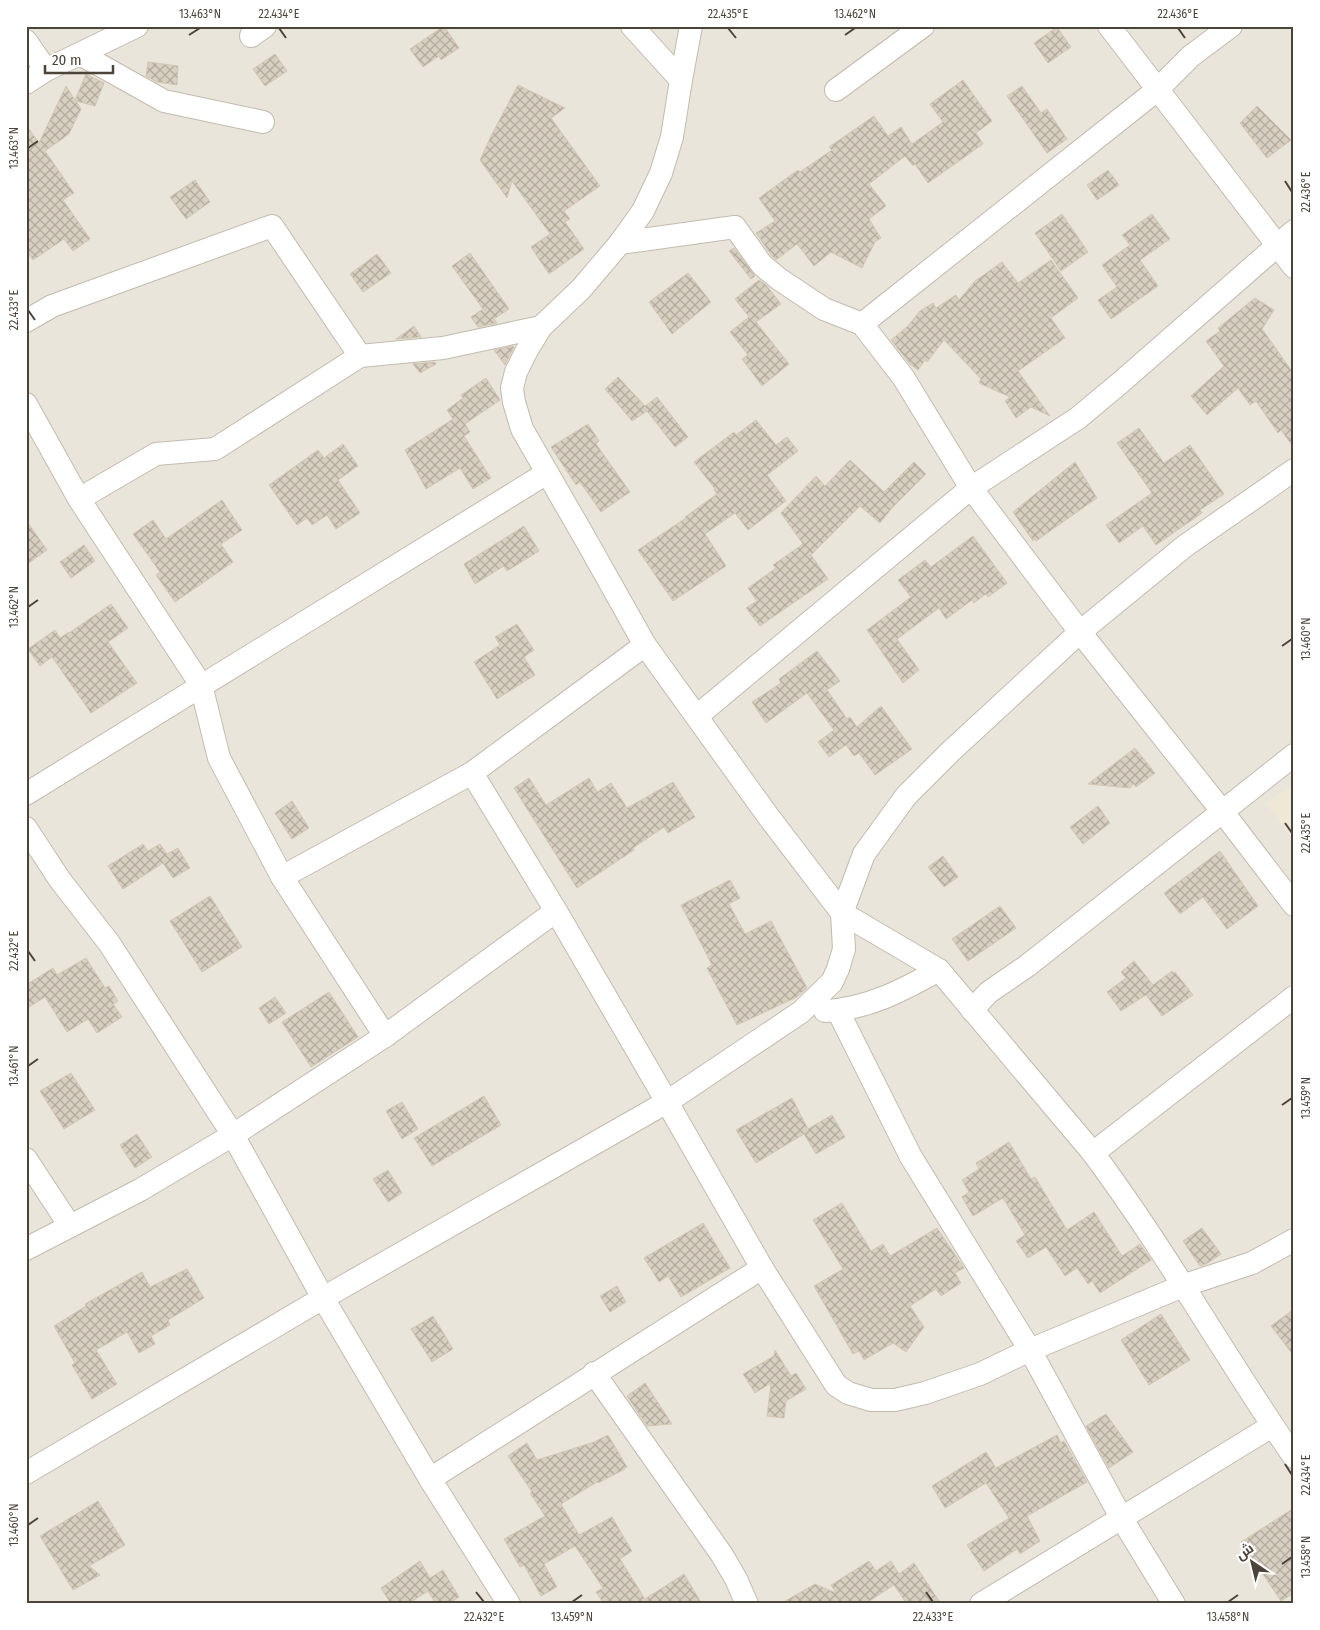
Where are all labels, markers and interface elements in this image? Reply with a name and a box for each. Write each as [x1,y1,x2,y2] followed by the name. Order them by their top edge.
[179,7,221,21] text: 13.463°N
[259,7,300,21] text: 22.434°E
[708,7,749,21] text: 22.435°E
[834,7,876,21] text: 13.462°N
[1158,7,1199,21] text: 22.436°E
[45,42,112,74] scale bar
[52,51,82,69] text: 20 m
[7,127,21,169] text: 13.463°N
[1299,171,1313,212] text: 22.436°E
[7,289,21,330] text: 22.433°E
[7,586,21,628] text: 13.462°N
[1299,617,1313,661] text: 13.460°N
[1299,812,1313,853] text: 22.435°E
[7,931,21,971] text: 22.432°E
[7,1045,21,1087] text: 13.461°N
[1299,1077,1313,1119] text: 13.459°N
[1299,1454,1313,1495] text: 22.434°E
[7,1503,21,1547] text: 13.460°N
[1299,1536,1313,1578] text: 13.458°N
[1228,1538,1278,1588] north arrow
[1233,1540,1257,1564] text: ش
[464,1610,504,1624] text: 22.432°E
[551,1610,593,1624] text: 13.459°N
[913,1610,954,1624] text: 22.433°E
[1207,1610,1249,1624] text: 13.458°N

